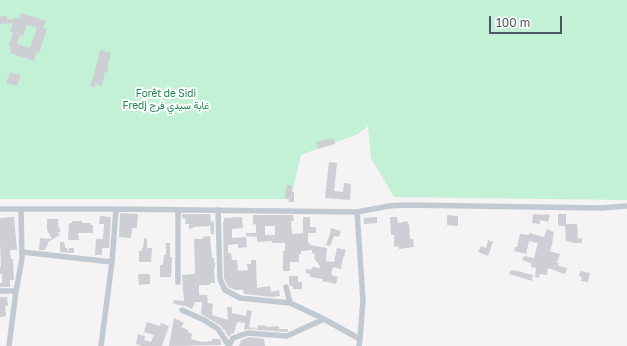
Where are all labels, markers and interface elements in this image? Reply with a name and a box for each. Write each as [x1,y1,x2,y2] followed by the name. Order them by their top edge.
[491,8,564,34] scale bar
[496,15,530,30] text: 100 m
[123,88,209,112] park label: Forêt de Sidi Fredj غابة سيدي فرج

